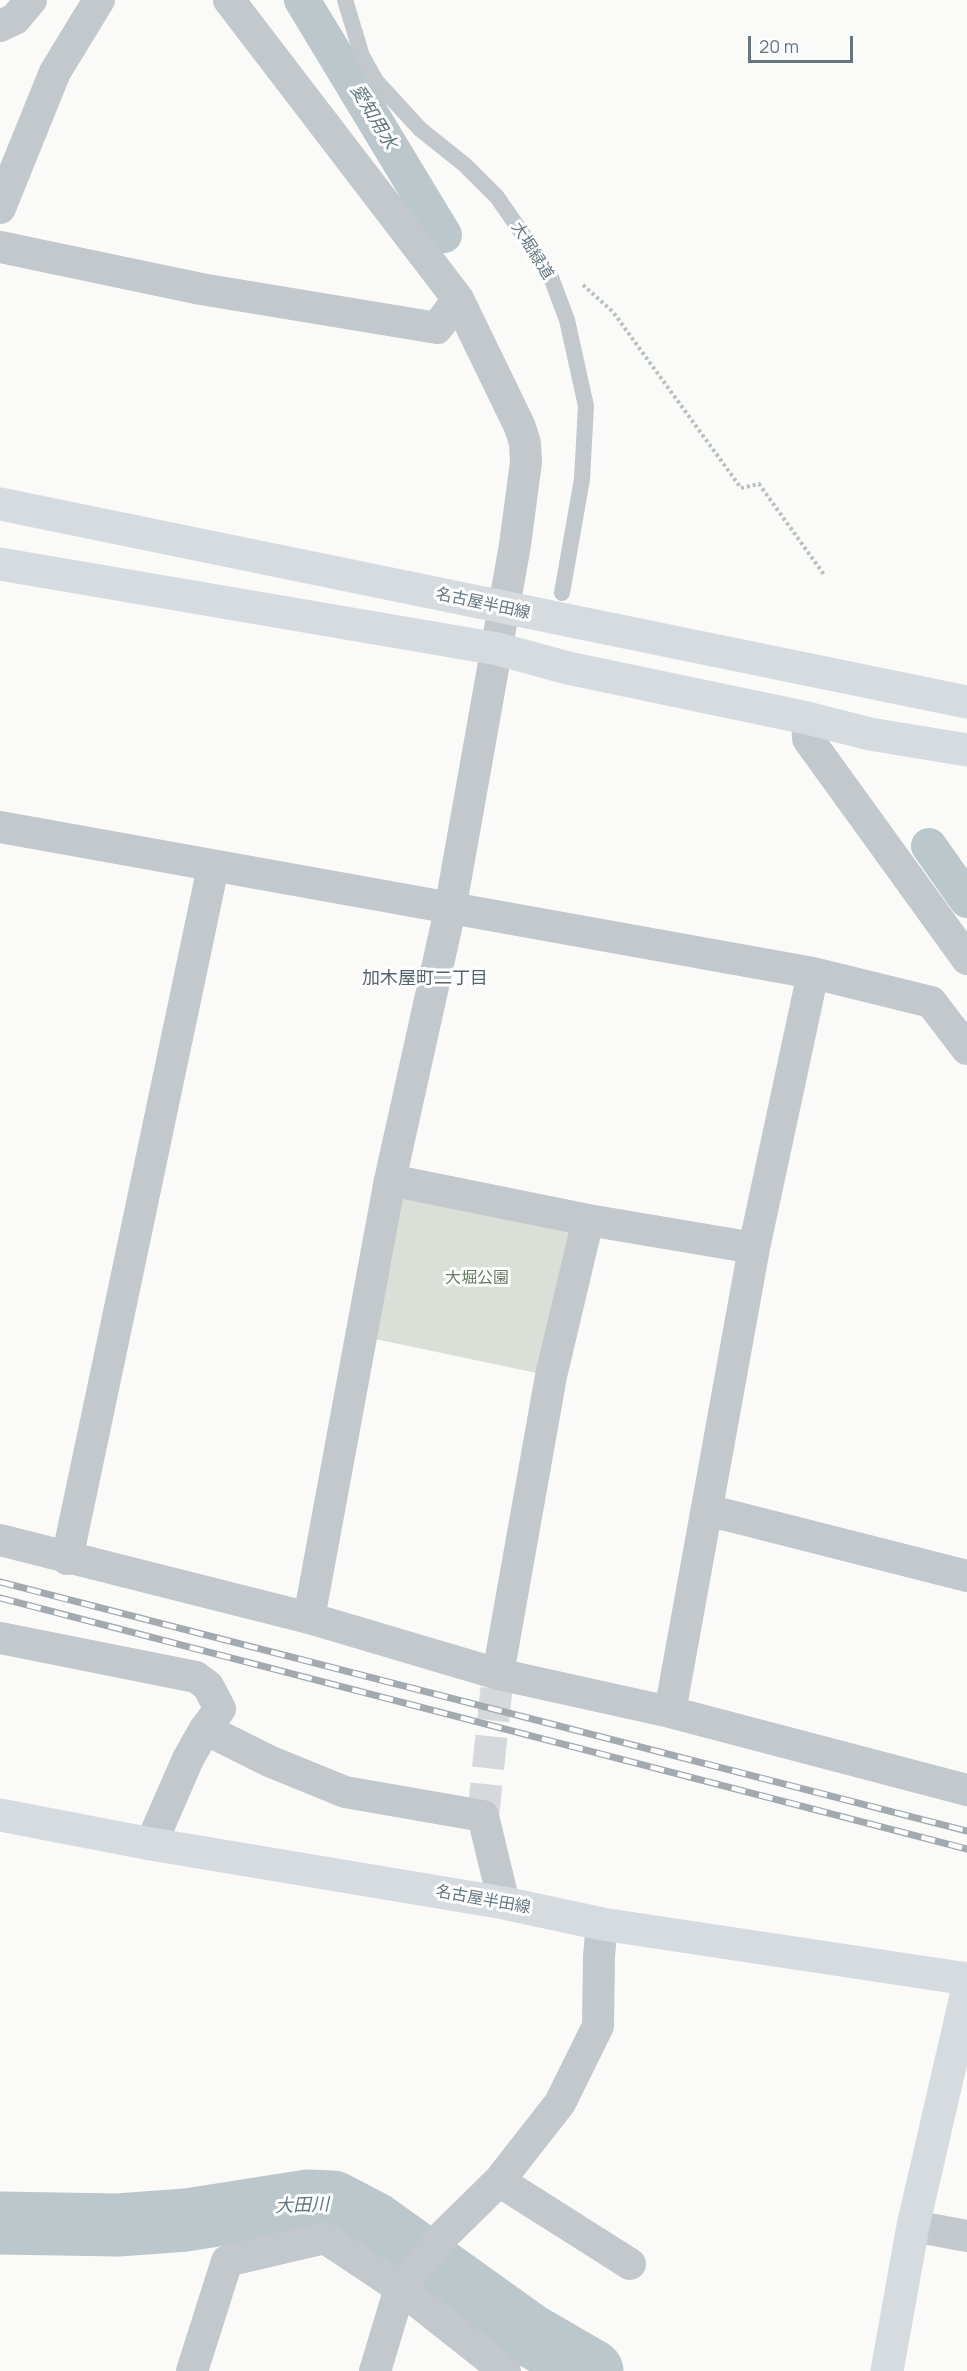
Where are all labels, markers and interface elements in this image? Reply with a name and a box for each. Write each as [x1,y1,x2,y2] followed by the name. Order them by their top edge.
[751,24,856,62] scale bar
[759,34,799,58] text: 20 m
[345,81,401,153] water label: 愛知用水
[507,219,557,283] street label: 大堀緑道
[434,585,532,623] street label: 名古屋半田線
[362,968,488,990] district label: 加木屋町二丁目
[445,1269,509,1289] park label: 大堀公園
[434,1882,532,1918] street label: 名古屋半田線
[275,2194,329,2218] water label: 大田川

